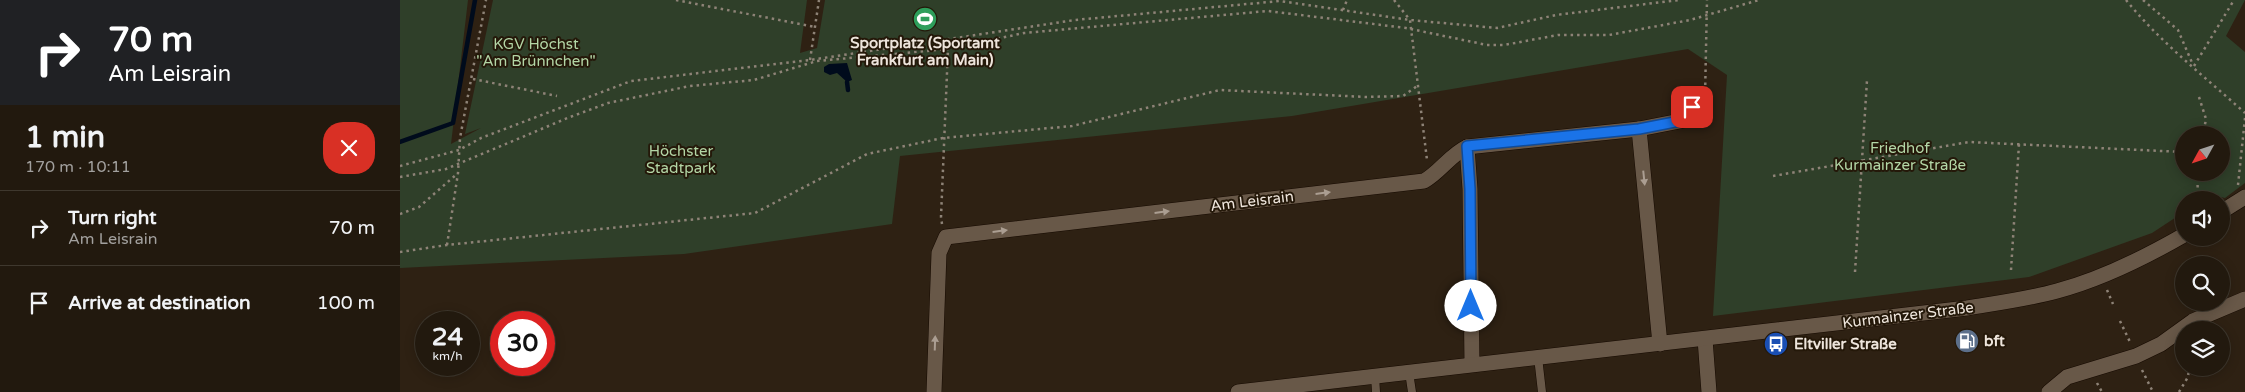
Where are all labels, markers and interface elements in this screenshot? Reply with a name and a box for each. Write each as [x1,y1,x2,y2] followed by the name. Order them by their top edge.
[912,6,938,32] sports icon: Sportplatz (Sportamt Frankfurt am Main)
[108,19,193,61] text: 70 m
[25,20,90,85] icon: right
[850,34,1000,69] place label: Sportplatz (Sportamt Frankfurt am Main)
[476,35,596,70] park label: KGV Höchst "Am Brünnchen"
[108,61,231,87] text: Am Leisrain
[1671,86,1713,128] pin
[1678,93,1706,121] icon: arrive
[25,119,105,156] text: 1 min
[323,122,375,174] button: close
[2175,126,2230,181] north arrow
[2175,126,2230,376] map controls
[1834,139,1966,174] park label: Friedhof Kurmainzer Straße
[646,142,716,177] park label: Höchster Stadtpark
[25,157,131,177] text: 170 m · 10:11
[1640,170,1648,186] one-way arrow
[1209,187,1295,215] street label: Am Leisrain
[1315,189,1331,197] one-way arrow
[2175,191,2230,246] button: sound
[68,207,156,229] text: Turn right
[1154,208,1170,216] one-way arrow
[25,214,53,242] icon: right
[329,217,375,239] text: 70 m
[993,227,1009,235] one-way arrow
[68,229,157,249] text: Am Leisrain
[2175,256,2230,311] button: search
[1444,279,1496,331] position arrow
[25,289,53,317] icon: arrive
[68,292,251,314] text: Arrive at destination
[317,292,375,314] text: 100 m
[1841,298,1975,332] street label: Kurmainzer Straße
[490,311,555,376] speed limit sign: 30
[2175,321,2230,376] button: layers
[432,322,463,352] text: 24
[1954,328,1980,354] fuel station icon: bft
[1763,331,1789,357] bus stop icon: Eltviller Straße
[1984,332,2005,350] place label: bft
[932,335,940,351] one-way arrow
[1794,335,1897,353] place label: Eltviller Straße
[432,349,463,363] text: km/h

